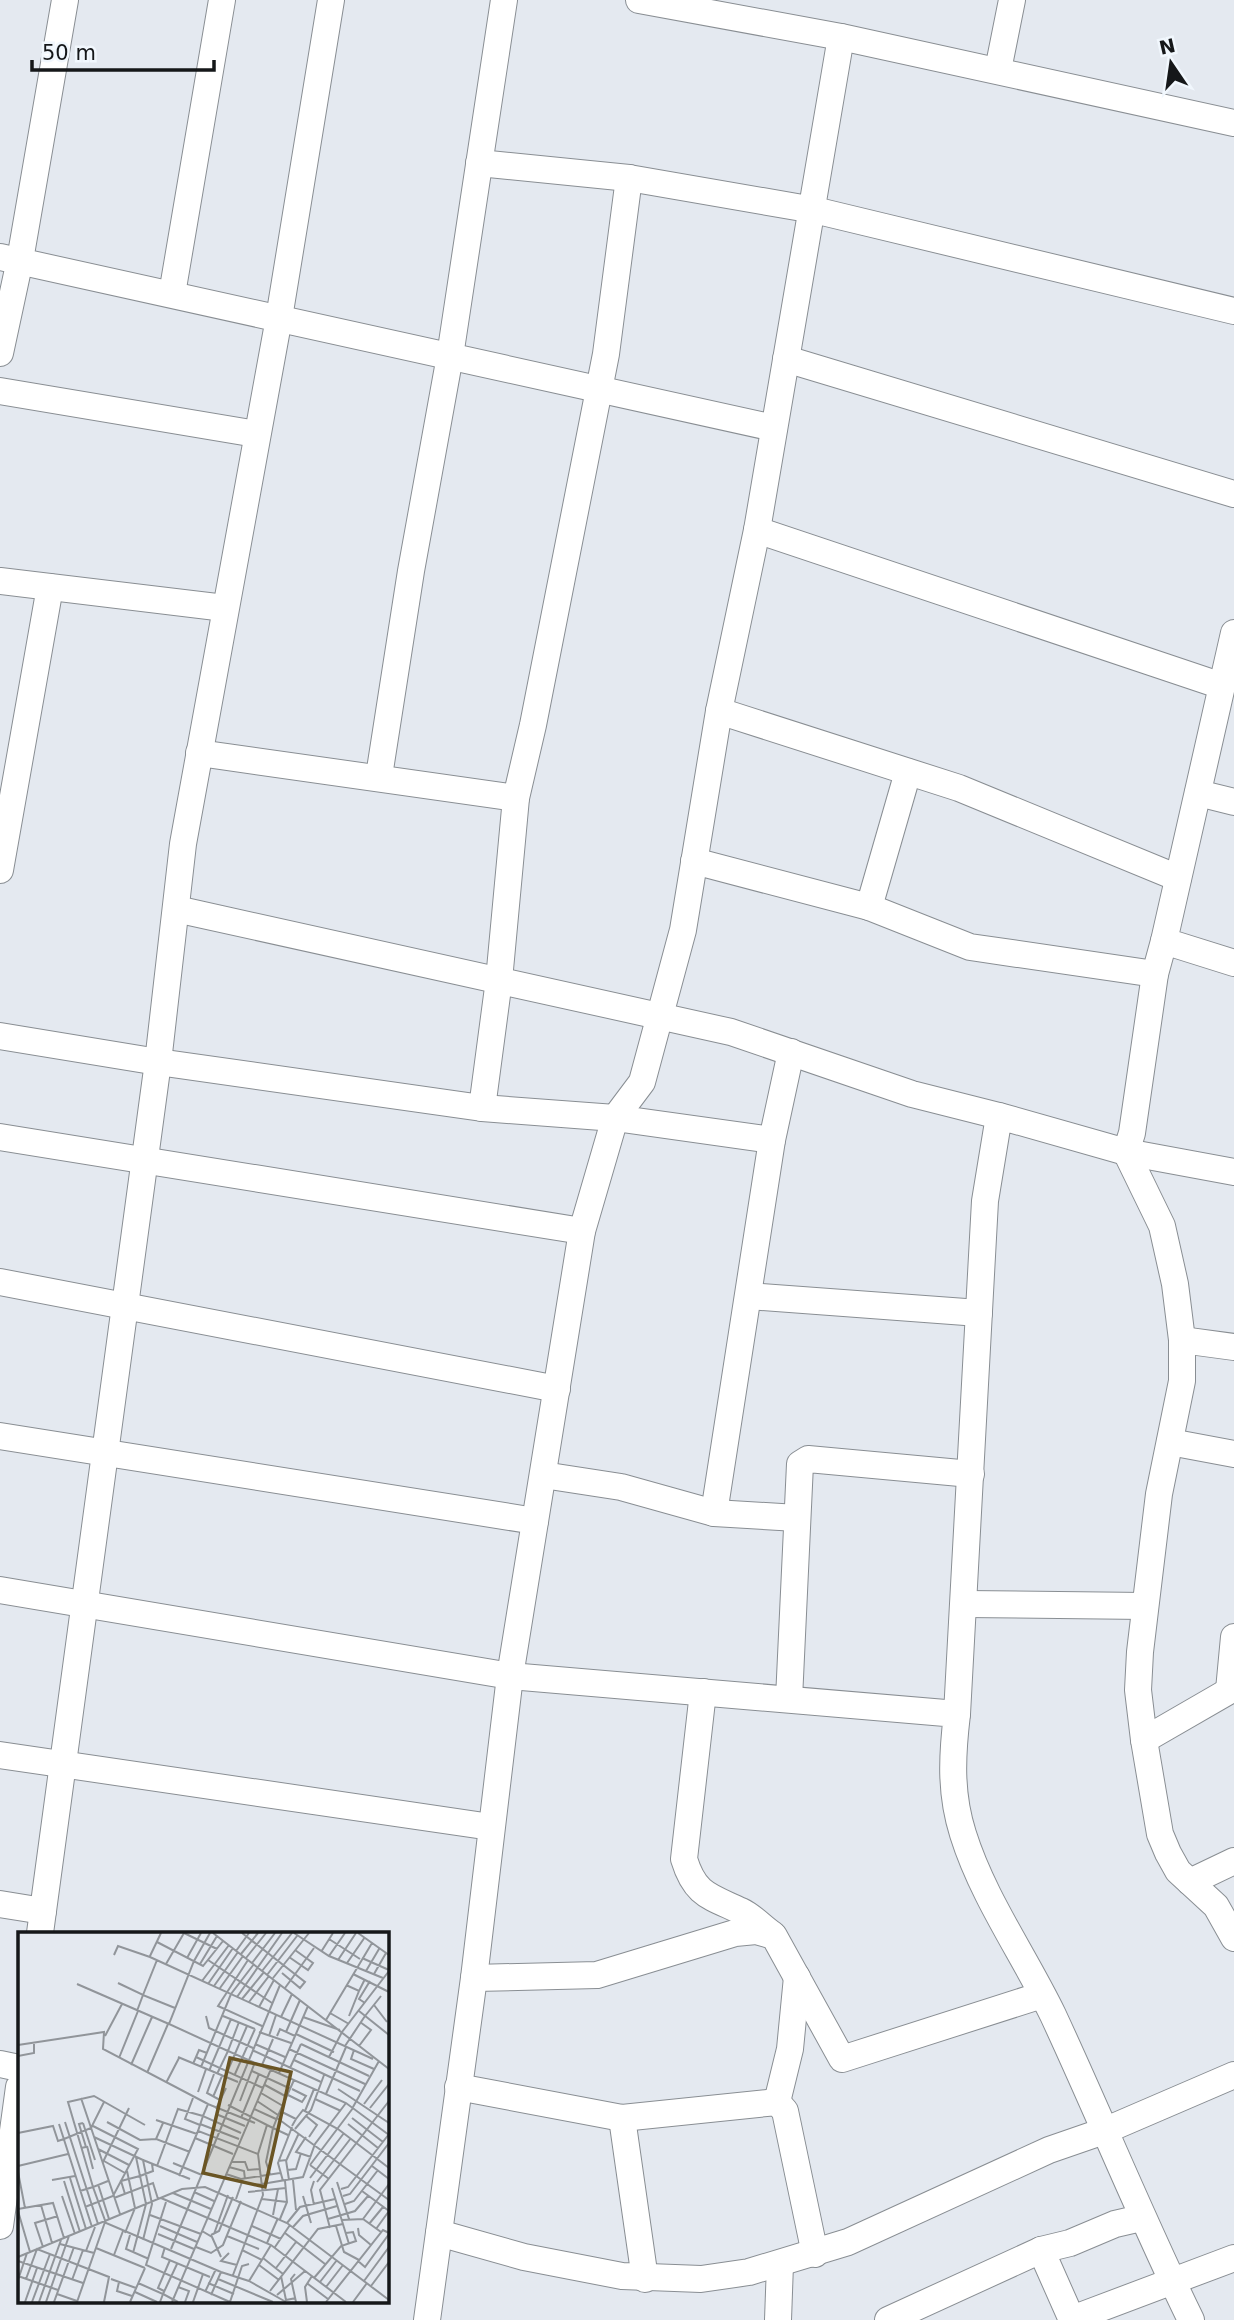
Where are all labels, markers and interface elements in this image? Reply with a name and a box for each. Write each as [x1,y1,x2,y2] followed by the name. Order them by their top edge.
[32,28,214,72] scale bar
[1136,28,1206,98] north arrow
[1157,34,1177,59] text: N
[42,41,96,65] text: 50 m
[18,1932,388,2302] inset map

